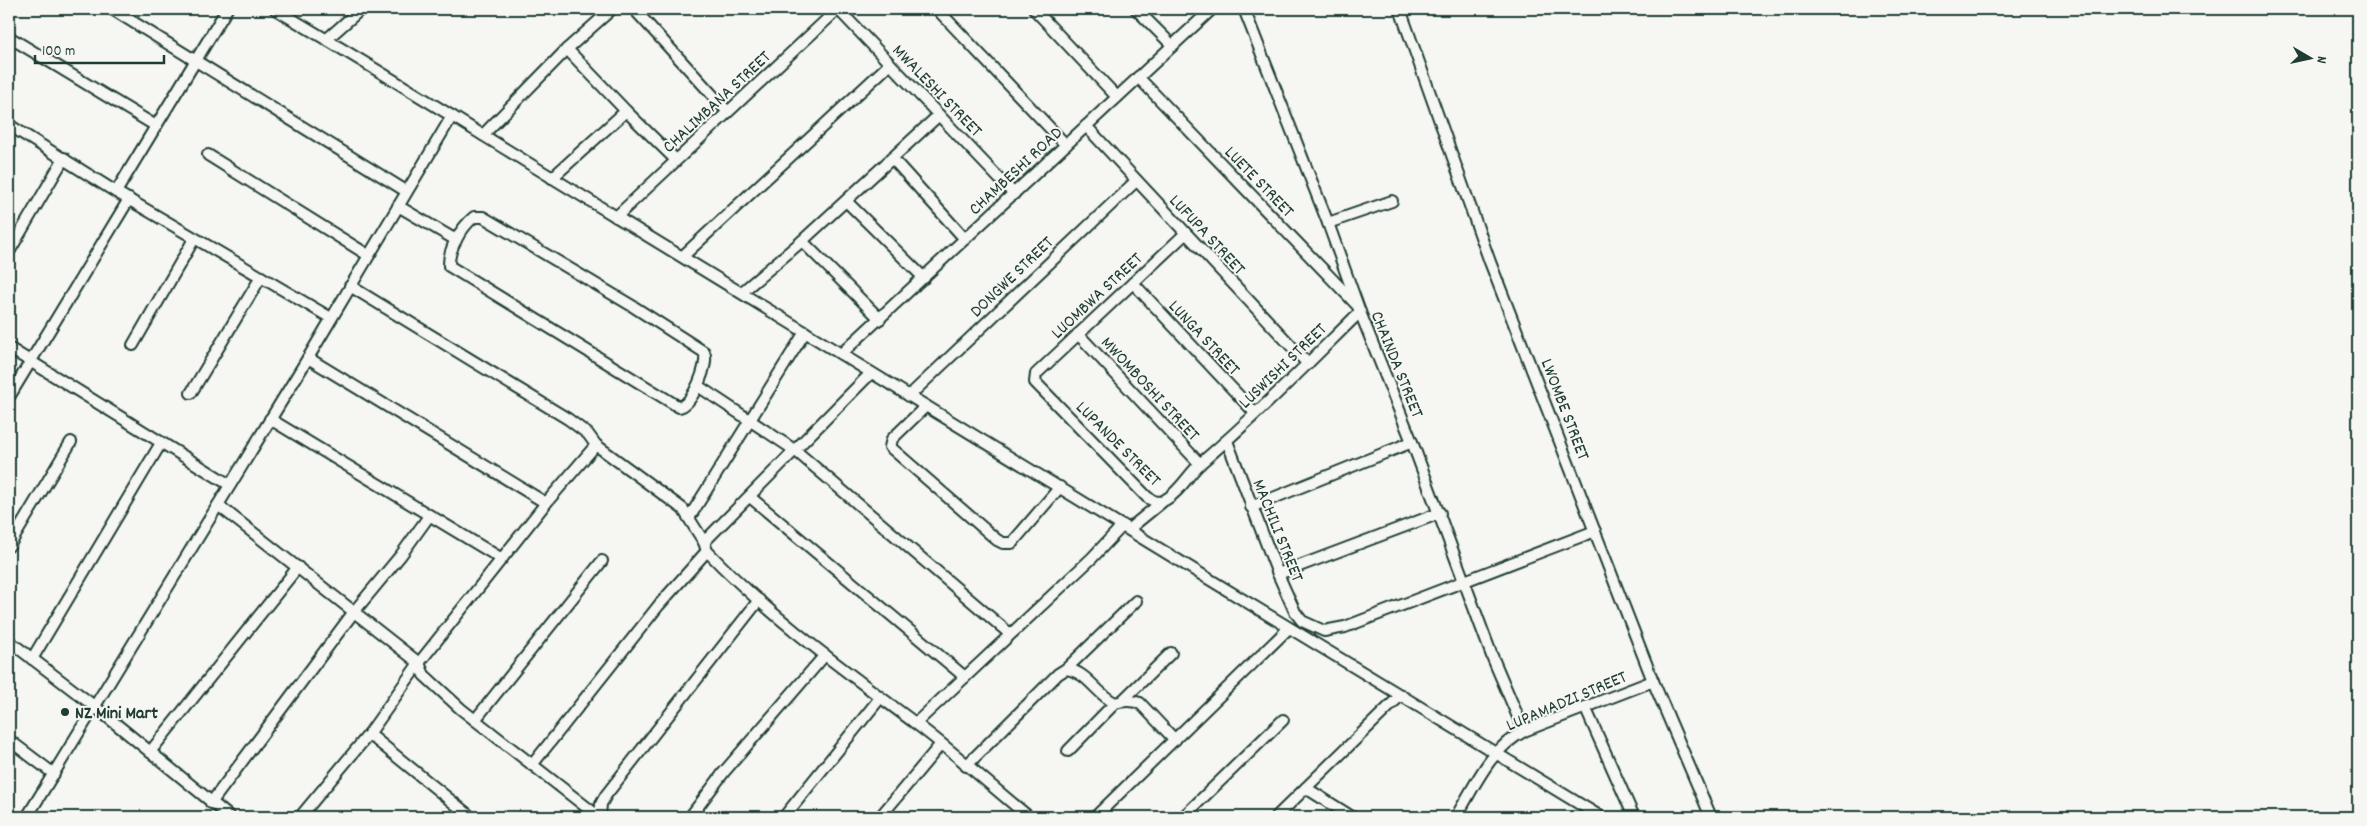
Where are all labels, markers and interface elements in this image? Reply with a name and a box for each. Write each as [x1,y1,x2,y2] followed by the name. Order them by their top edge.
[35,32,164,64] scale bar
[2284,32,2334,82] north arrow
[885,40,987,144] street label: MWALESHI STREET
[42,41,75,63] text: 100 m
[658,46,777,160] street label: CHALIMBANA STREET
[2310,55,2331,65] text: N
[964,122,1069,222] street label: CHAMBESHI ROAD
[1218,141,1299,224] street label: LUETE STREET
[1162,190,1250,282] street label: LUFUPA STREET
[965,231,1060,324] street label: DONGWE STREET
[1046,248,1149,346] street label: LUOMBWA STREET
[1161,295,1245,382] street label: LUNGA STREET
[1363,308,1428,422] street label: CHAINDA STREET
[1234,318,1333,415] street label: LUSWISHI STREET
[1094,332,1204,448] street label: MWOMBOSHI STREET
[1533,356,1594,464] street label: LWOMBE STREET
[1069,396,1166,493] street label: LUPANDE STREET
[1245,476,1309,586] street label: MACHILI STREET
[1503,666,1631,739] street label: LUPAMADZI STREET
[75,702,158,727] place label: NZ Mini Mart
[59,706,71,718] marker: NZ Mini Mart

